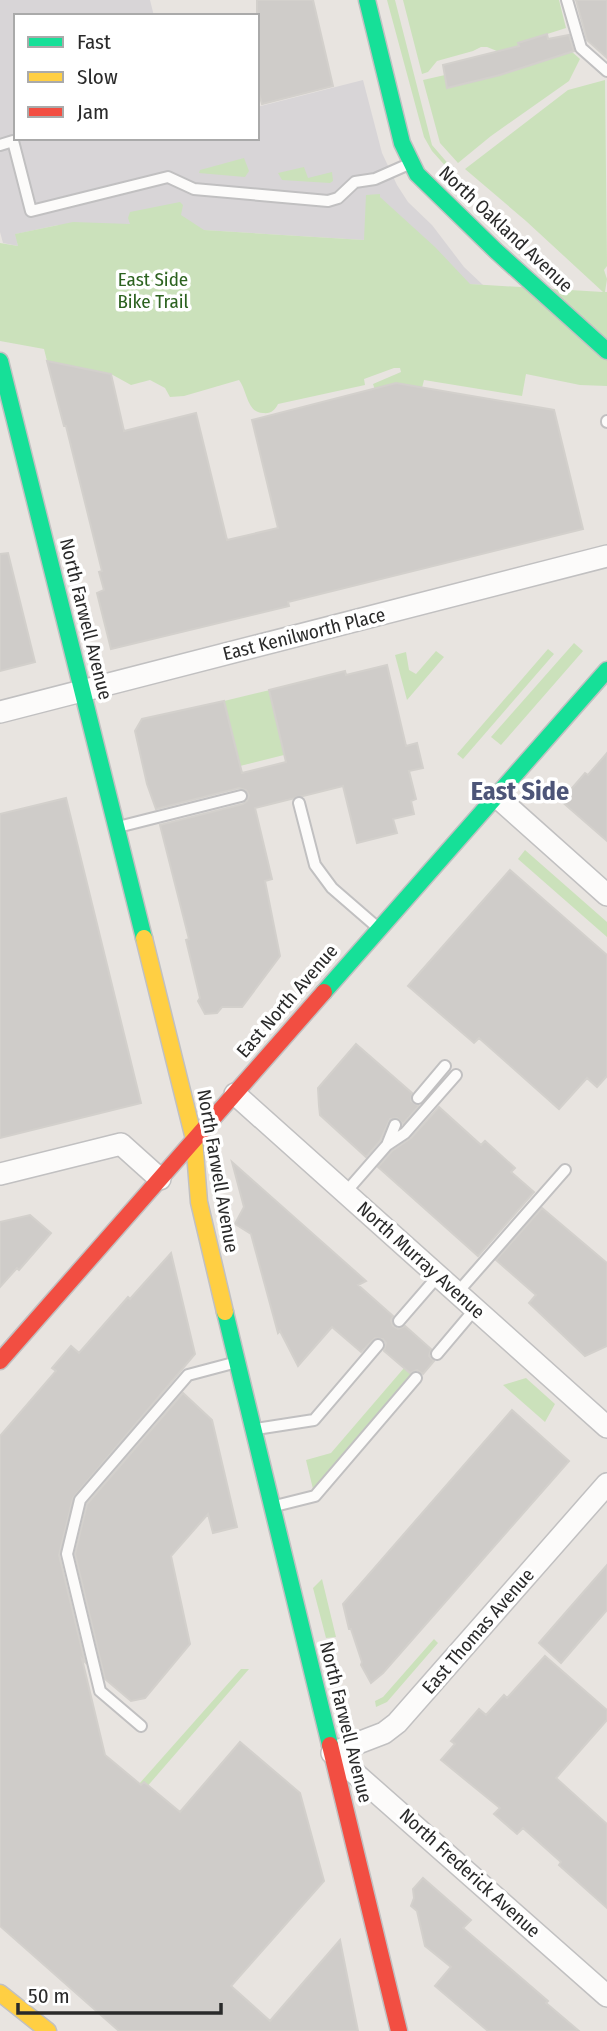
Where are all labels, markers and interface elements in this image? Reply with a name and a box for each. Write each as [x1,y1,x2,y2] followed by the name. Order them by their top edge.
[14,14,259,140] legend
[77,29,111,55] text: Fast
[77,64,118,90] text: Slow
[77,99,109,125] text: Jam
[434,161,578,297] street label: North Oakland Avenue
[117,268,189,313] park label: East Side Bike Trail
[55,536,117,702] street label: North Farwell Avenue
[220,603,388,665] street label: East Kenilworth Place
[471,776,569,807] district label: East Side
[232,940,342,1062] street label: East North Avenue
[192,1088,244,1254] street label: North Farwell Avenue
[352,1197,490,1323] street label: North Murray Avenue
[417,1563,539,1699] street label: East Thomas Avenue
[315,1639,377,1805] street label: North Farwell Avenue
[395,1804,545,1942] street label: North Frederick Avenue
[18,1972,220,2016] scale bar
[28,1983,70,2009] text: 50 m

